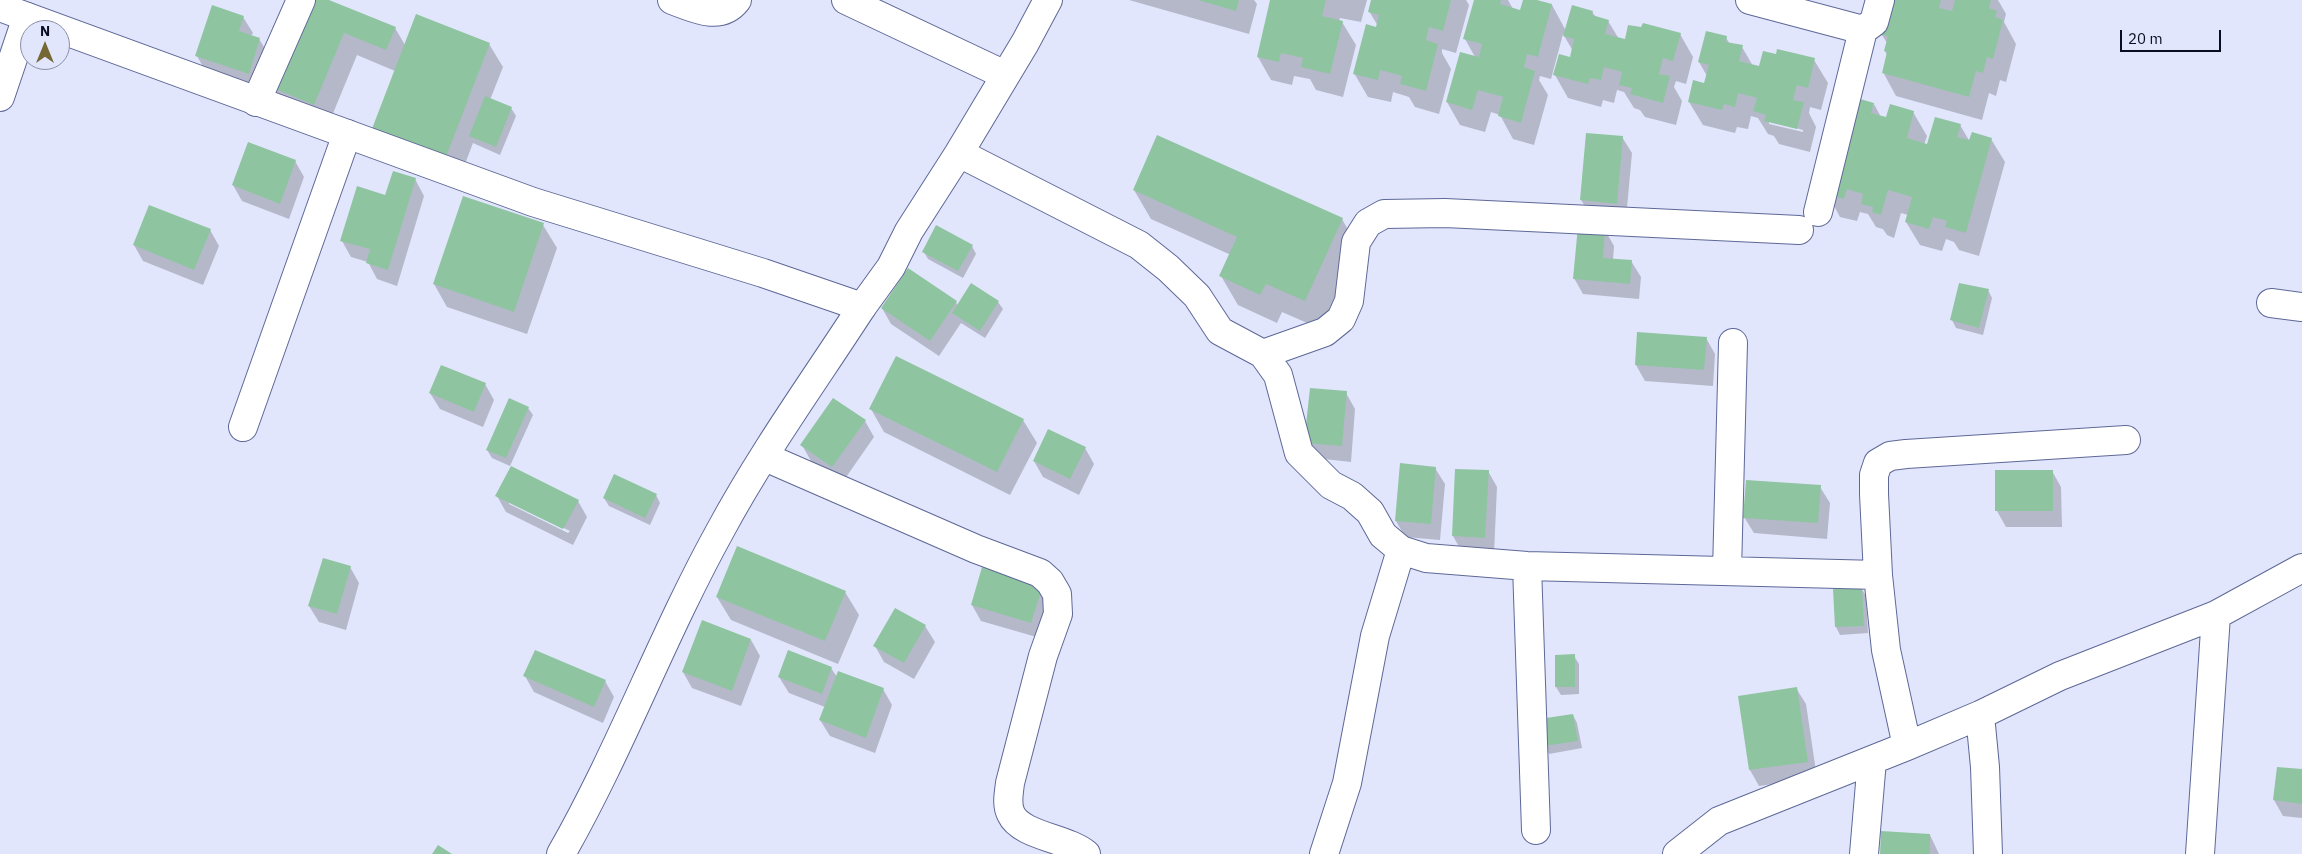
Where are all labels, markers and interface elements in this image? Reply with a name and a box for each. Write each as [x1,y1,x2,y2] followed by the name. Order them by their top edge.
[20,20,70,70] north arrow
[2122,20,2223,52] scale bar
[40,22,50,40] text: N
[2128,29,2163,48] text: 20 m

